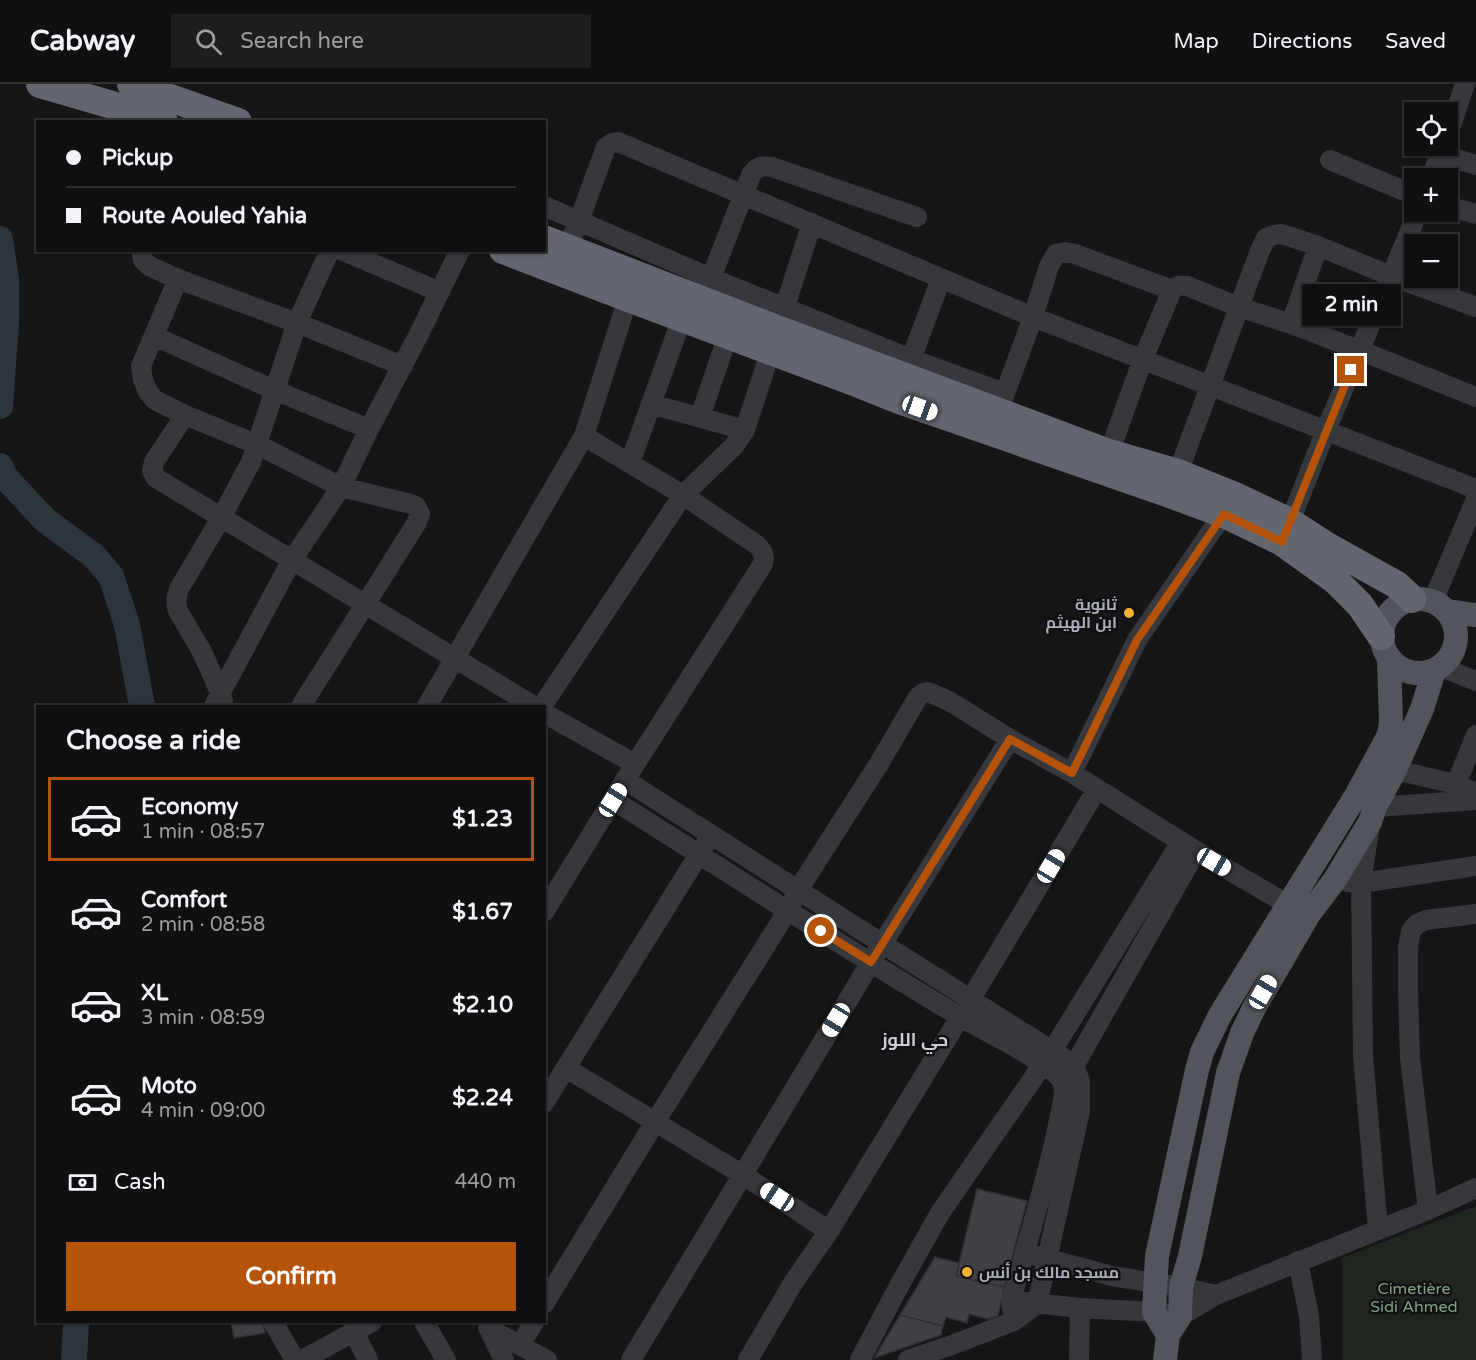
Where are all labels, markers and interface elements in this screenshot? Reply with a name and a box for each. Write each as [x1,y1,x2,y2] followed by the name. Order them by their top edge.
[171,14,591,68] search box
[30,24,135,58] text: Cabway
[192,25,225,58] icon: search
[240,28,364,54] text: Search here
[1173,29,1219,54] text: Map
[1252,29,1352,54] text: Directions
[1385,29,1446,54] text: Saved
[1404,102,1458,288] map controls
[1404,102,1458,156] button: locate
[102,145,173,171] text: Pickup
[1404,168,1458,222] button: +
[102,203,307,229] text: Route Aouled Yahia
[1404,234,1458,288] button: −
[1302,283,1400,325] callout: 2 min
[1325,293,1378,317] text: 2 min
[1337,356,1364,383] route end
[900,393,940,423] car
[1045,595,1118,634] place label: ثانوية ابن الهيثم
[1122,606,1136,620] marker: ثانوية ابن الهيثم
[66,724,241,757] text: Choose a ride
[596,780,630,820] car
[69,792,123,846] icon: car
[141,794,238,820] text: Economy
[452,806,513,832] text: $1.23
[141,820,265,844] text: 1 min · 08:57
[1194,845,1234,879] car
[1034,846,1068,886] car
[69,885,123,939] icon: car
[141,887,227,913] text: Comfort
[452,899,513,925] text: $1.67
[141,913,265,937] text: 2 min · 08:58
[807,917,834,944] route start
[1246,972,1280,1012] car
[69,978,123,1032] icon: car
[141,980,168,1006] text: XL
[452,992,513,1018] text: $2.10
[819,1000,853,1040] car
[141,1006,265,1030] text: 3 min · 08:59
[881,1029,948,1055] district label: حي اللوز
[69,1071,123,1125] icon: car
[141,1073,197,1099] text: Moto
[452,1085,513,1111] text: $2.24
[141,1099,265,1123] text: 4 min · 09:00
[66,1166,99,1199] icon: cash
[114,1169,166,1195] text: Cash
[455,1170,516,1194] text: 440 m
[757,1180,797,1214] car
[66,1242,516,1311] button: Confirm
[979,1262,1119,1283] place label: مسجد مالك بن أنس
[960,1265,974,1279] marker: مسجد مالك بن أنس
[1370,1279,1458,1317] park label: Cimetière Sidi Ahmed

